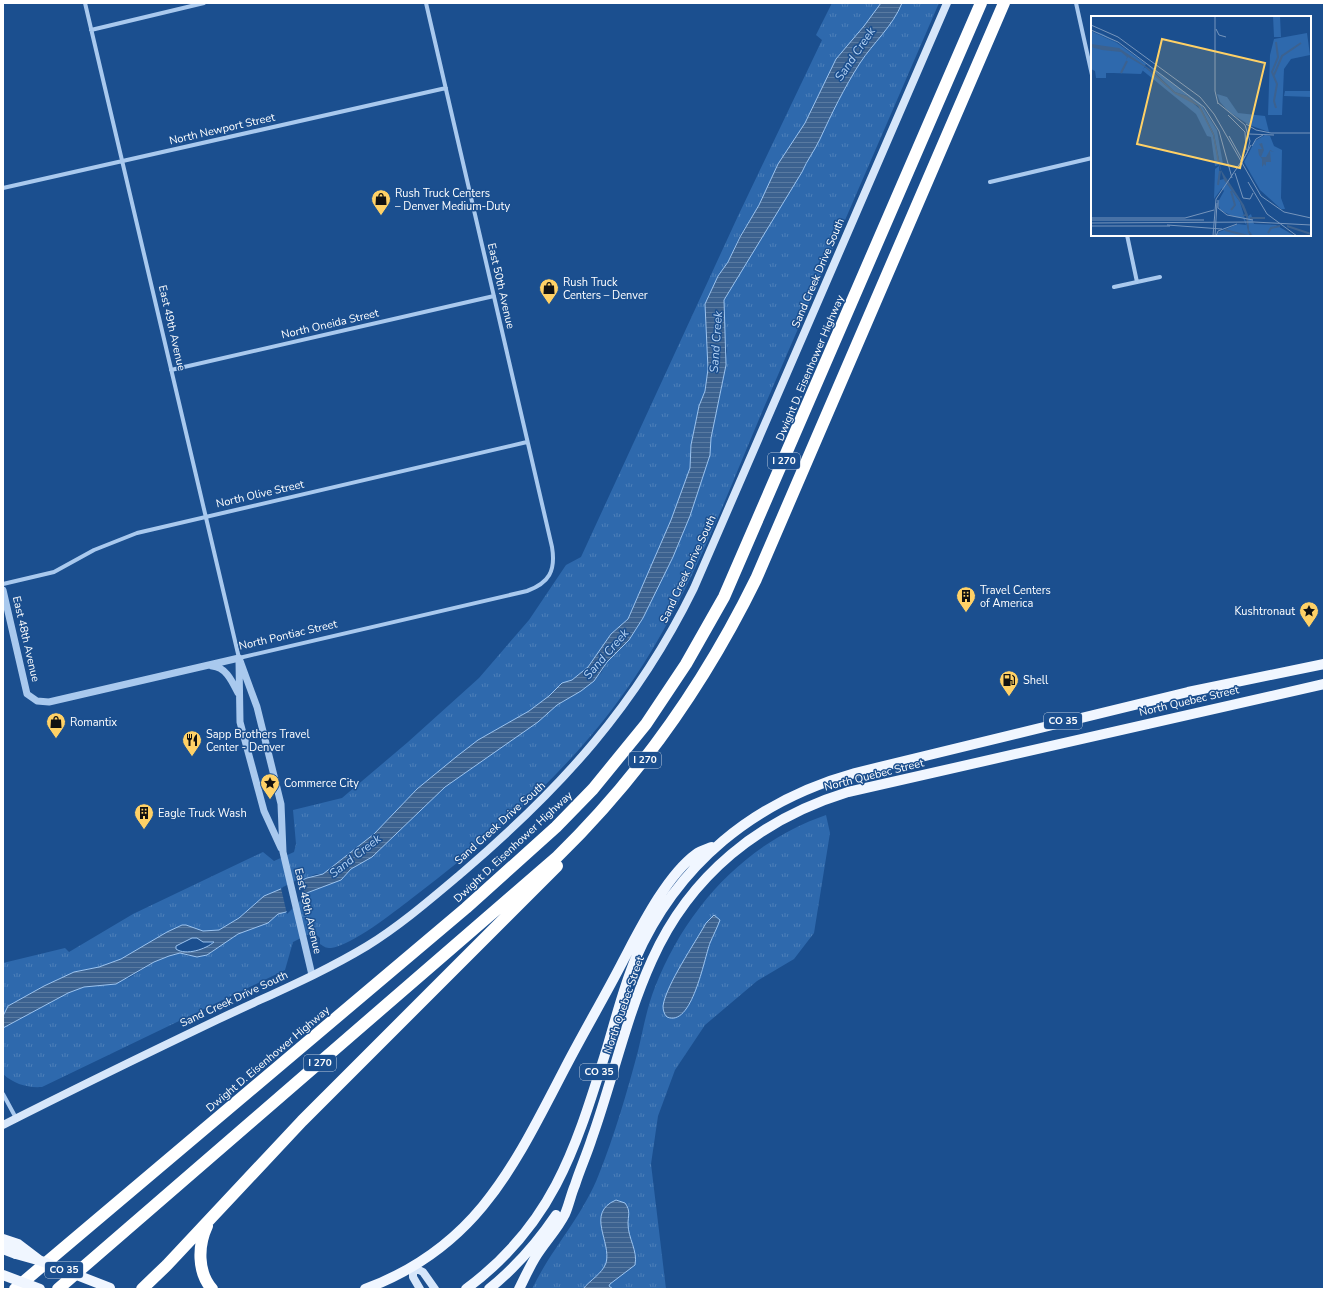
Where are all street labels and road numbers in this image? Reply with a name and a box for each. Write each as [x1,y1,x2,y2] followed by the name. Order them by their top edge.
[168,110,276,148] street label: North Newport Street
[788,216,848,330] street label: Sand Creek Drive South
[484,242,518,331] street label: East 50th Avenue
[155,284,189,373] street label: East 49th Avenue
[772,293,848,443] street label: Dwight D. Eisenhower Highway
[280,305,380,343] street label: North Oneida Street
[768,453,800,469] road number: I 270
[214,477,306,511] street label: North Olive Street
[656,513,720,625] street label: Sand Creek Drive South
[9,595,43,684] street label: East 48th Avenue
[237,616,339,654] street label: North Pontiac Street
[1138,682,1241,720] street label: North Quebec Street
[1044,713,1082,729] road number: CO 35
[629,752,661,768] road number: I 270
[823,755,925,795] street label: North Quebec Street
[451,778,549,868] street label: Sand Creek Drive South
[450,788,576,906] street label: Dwight D. Eisenhower Highway
[291,867,325,956] street label: East 49th Avenue
[600,954,648,1056] street label: North Quebec Street
[178,967,290,1031] street label: Sand Creek Drive South
[203,1003,333,1115] street label: Dwight D. Eisenhower Highway
[304,1055,336,1071] road number: I 270
[580,1064,618,1080] road number: CO 35
[45,1262,83,1278] road number: CO 35

